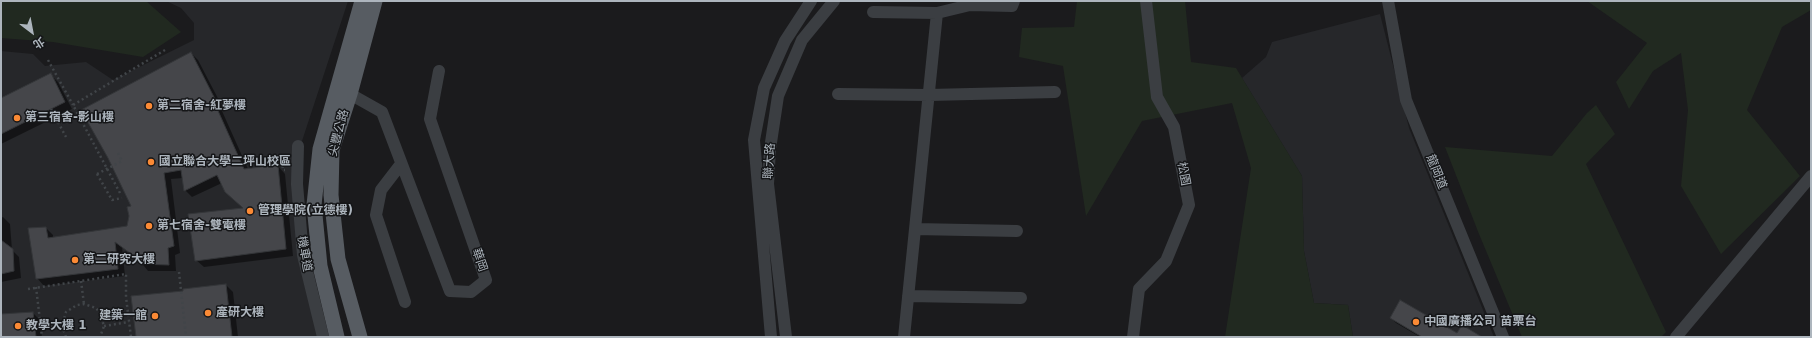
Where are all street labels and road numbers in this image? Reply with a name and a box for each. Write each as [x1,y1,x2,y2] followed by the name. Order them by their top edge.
[326,108,352,158] street label: 尖豐公路
[762,143,778,179] street label: 聯大路
[1423,153,1449,191] street label: 龍岡道
[1174,161,1192,187] street label: 松園
[294,235,314,273] street label: 機車道
[468,246,490,274] street label: 華岡

